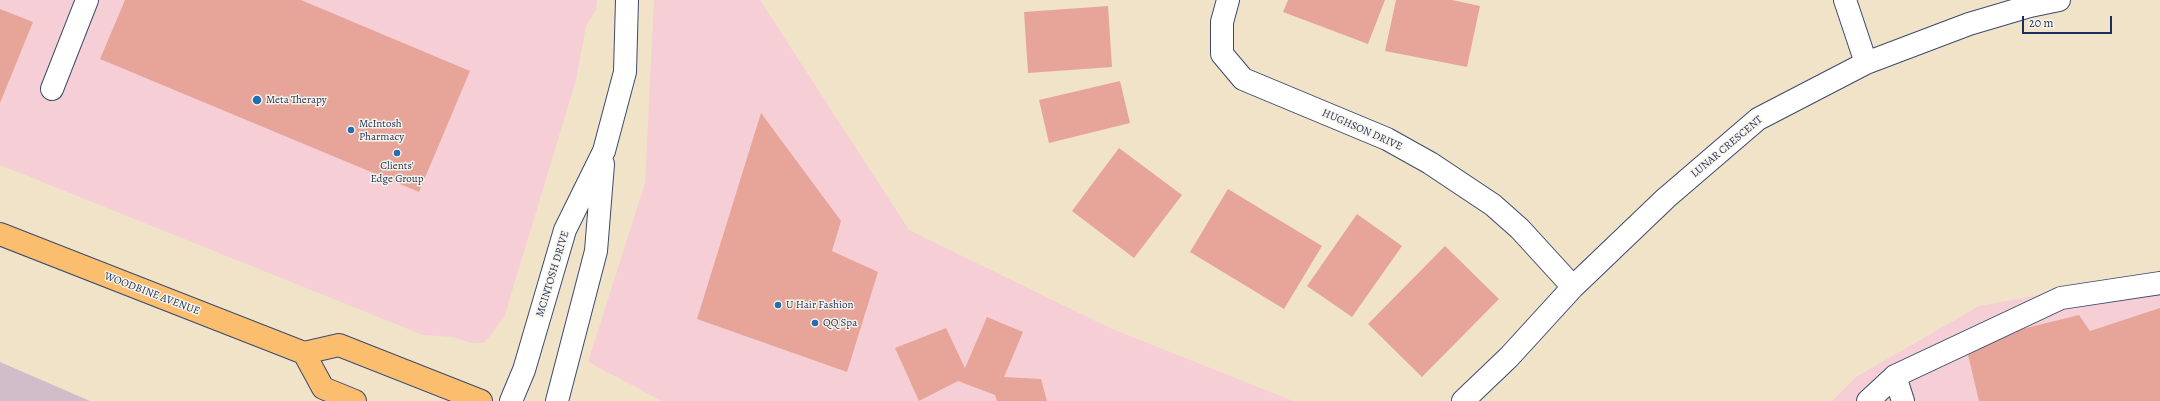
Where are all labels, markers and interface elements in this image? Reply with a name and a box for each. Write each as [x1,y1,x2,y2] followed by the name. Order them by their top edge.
[2024,8,2114,34] scale bar
[2029,15,2053,31] text: 20 m
[266,93,327,107] place label: Meta Therapy
[251,94,263,106] marker: Meta Therapy
[1320,106,1404,154] street label: HUGHSON DRIVE
[1689,113,1765,181] street label: LUNAR CRESCENT
[359,117,404,143] place label: McIntosh Pharmacy
[346,125,356,135] marker: McIntosh Pharmacy
[392,148,402,158] marker: Clients’ Edge Group
[370,159,424,185] place label: Clients’ Edge Group
[534,229,572,319] street label: MCINTOSH DRIVE
[102,270,202,318] street label: WOODBINE AVENUE
[786,298,854,312] place label: U Hair Fashion
[773,300,783,310] marker: U Hair Fashion
[823,316,857,330] place label: QQ Spa
[810,318,820,328] marker: QQ Spa

